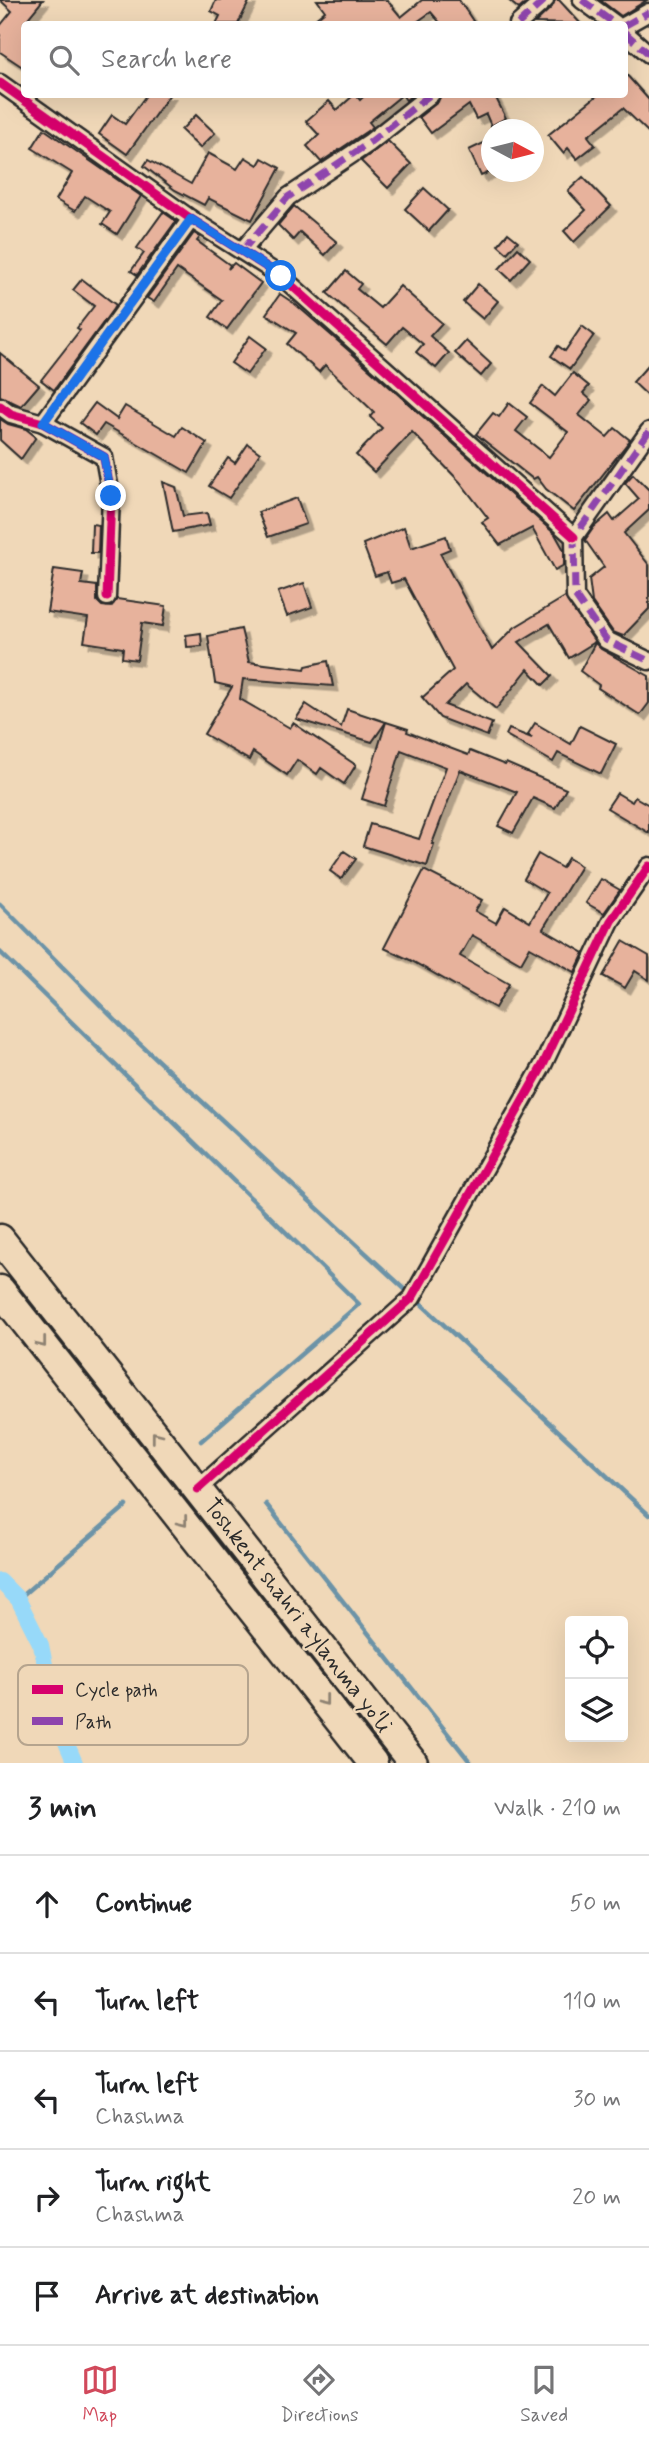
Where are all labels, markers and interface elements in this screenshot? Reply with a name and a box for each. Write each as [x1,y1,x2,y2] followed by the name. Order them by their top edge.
[21,21,628,98] search box
[45,41,83,79] icon: search
[101,43,232,77] text: Search here
[481,119,544,182] north arrow
[265,260,296,291] route start
[95,480,126,511] route end
[34,1336,47,1348] one-way arrow
[151,1431,164,1443] one-way arrow
[196,1492,398,1740] street label: Toshkent shahri aylanma yoʻli
[175,1514,188,1527] one-way arrow
[565,1616,628,1742] map controls
[565,1616,628,1679] button: locate
[18,1665,248,1745] legend
[75,1678,158,1703] text: Cycle path
[565,1679,628,1742] button: layers
[315,1693,328,1706] one-way arrow
[75,1710,112,1735] text: Path
[28,1789,97,1828] text: 3 min
[494,1794,621,1824] text: Walk · 210 m
[28,1885,66,1923] icon: ahead
[95,1887,192,1921] text: Continue
[570,1889,621,1919] text: 50 m
[28,1983,66,2021] icon: left
[95,1985,199,2019] text: Turn left
[562,1987,621,2017] text: 110 m
[95,2068,199,2102] text: Turn left
[28,2081,66,2119] icon: left
[573,2085,621,2115] text: 30 m
[95,2102,185,2132] text: Chashma
[95,2166,211,2200] text: Turn right
[28,2179,66,2217] icon: right
[572,2183,621,2213] text: 20 m
[95,2200,185,2230] text: Chashma
[28,2277,66,2315] icon: arrive
[95,2279,319,2313] text: Arrive at destination
[81,2361,119,2428] tab: Map
[280,2361,359,2428] tab: Directions
[520,2361,568,2428] tab: Saved

